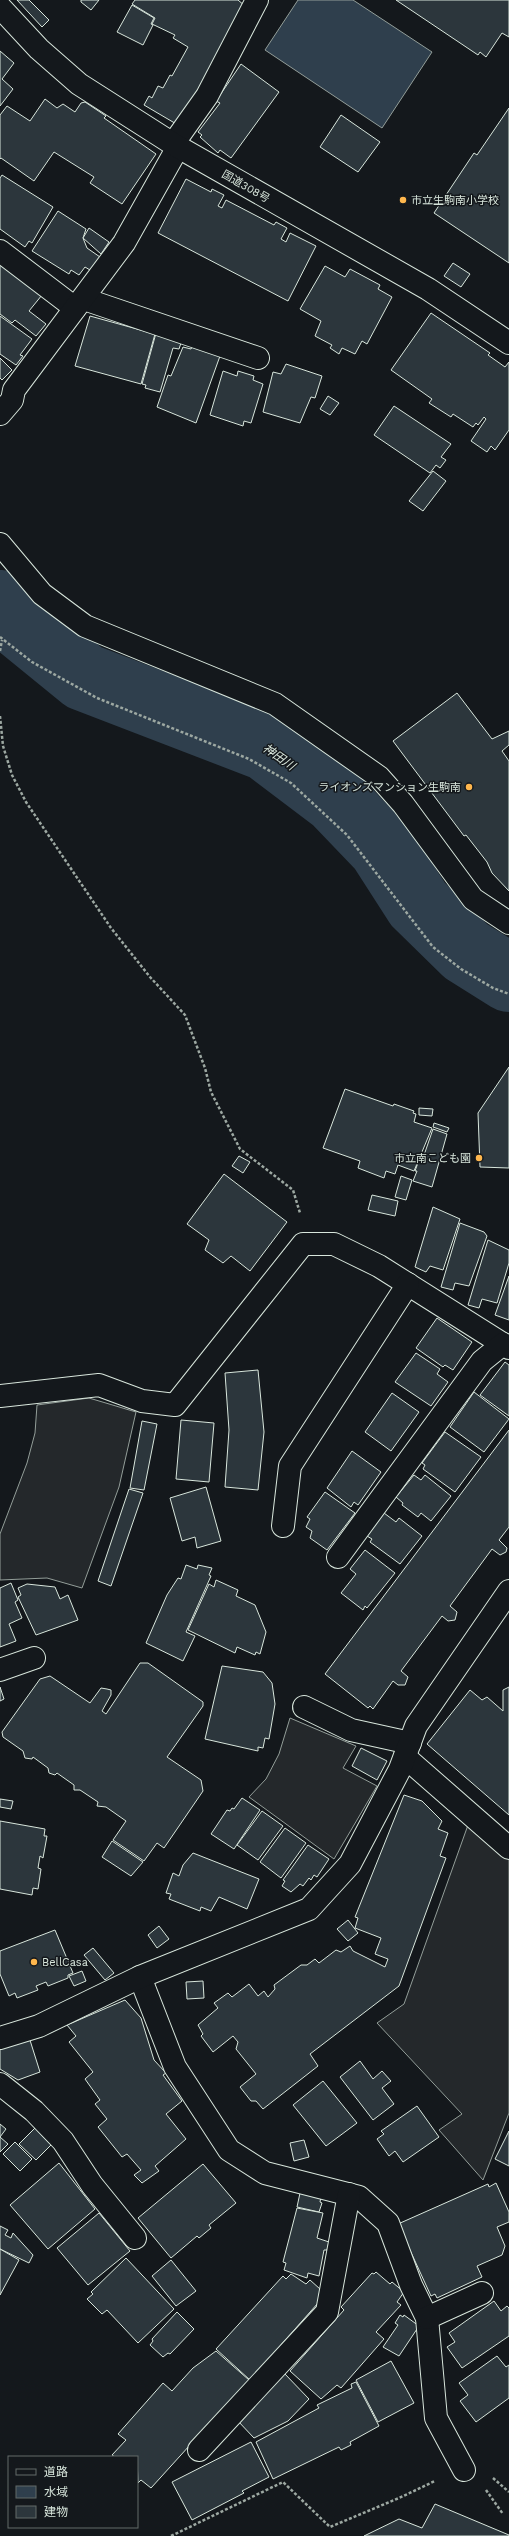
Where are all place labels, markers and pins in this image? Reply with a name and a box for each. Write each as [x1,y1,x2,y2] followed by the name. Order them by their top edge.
[411,194,499,207] place label: 市立生駒南小学校
[398,195,408,205] marker: 市立生駒南小学校
[318,781,461,794] place label: ライオンズマンション生駒南
[464,782,474,792] marker: ライオンズマンション生駒南
[394,1152,471,1165] place label: 市立南こども園
[474,1153,484,1163] marker: 市立南こども園
[42,1956,88,1969] place label: BellCasa
[29,1957,39,1967] marker: BellCasa

